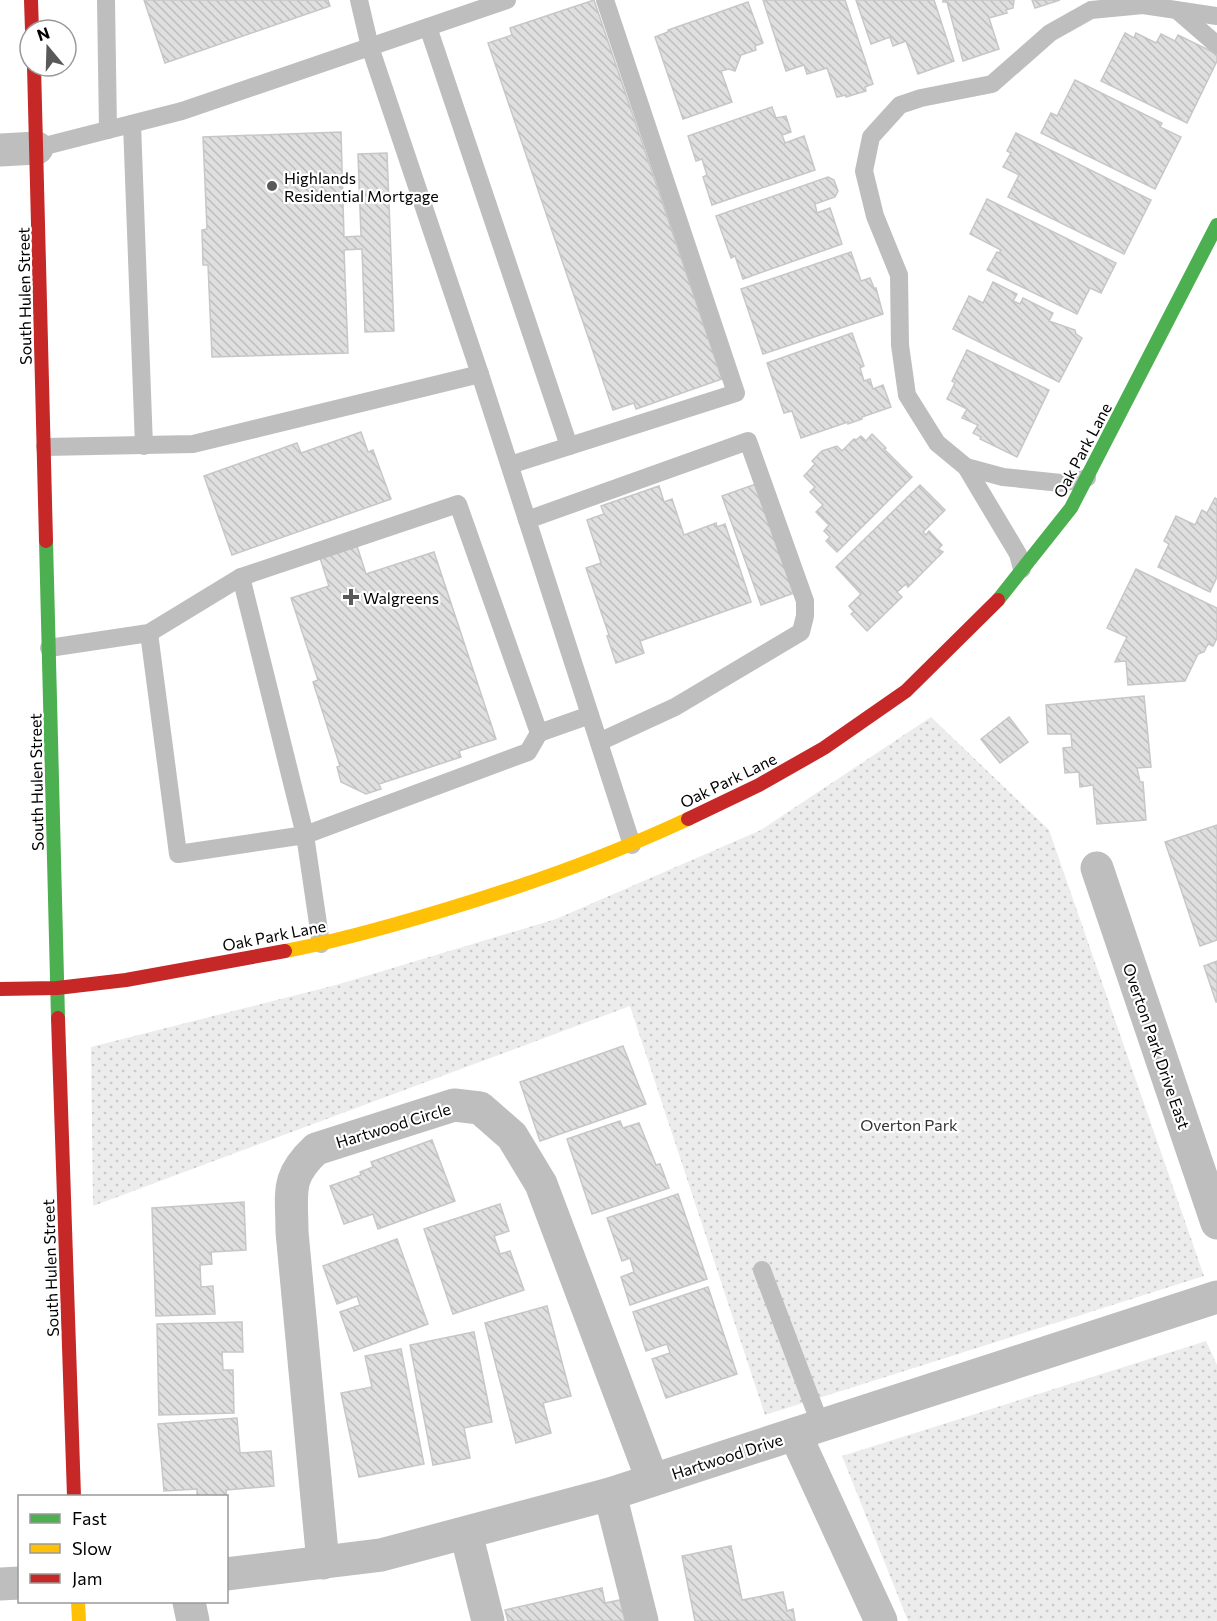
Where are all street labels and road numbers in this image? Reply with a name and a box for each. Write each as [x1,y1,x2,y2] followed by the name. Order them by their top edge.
[13,227,35,365] street label: South Hulen Street
[1049,399,1115,501] street label: Oak Park Lane
[25,713,47,851] street label: South Hulen Street
[677,748,779,812] street label: Oak Park Lane
[221,916,327,954] street label: Oak Park Lane
[1120,961,1194,1132] street label: Overton Park Drive East
[333,1099,453,1151] street label: Hartwood Circle
[38,1198,62,1337] street label: South Hulen Street
[669,1429,785,1483] street label: Hartwood Drive

